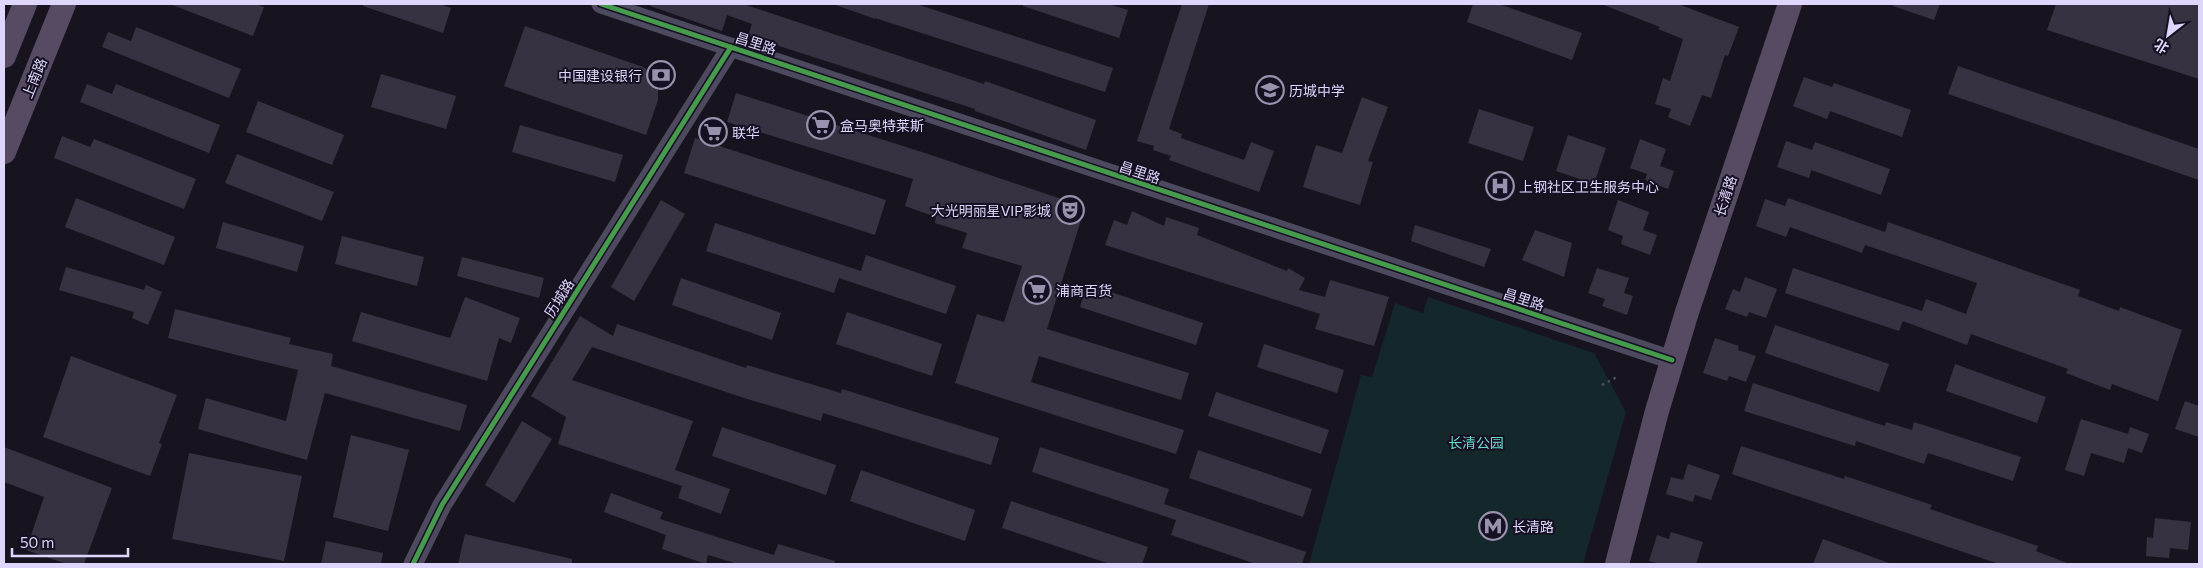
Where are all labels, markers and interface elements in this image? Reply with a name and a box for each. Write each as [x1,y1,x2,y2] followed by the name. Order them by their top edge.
[2143,10,2193,60] north arrow
[733,28,779,58] street label: 昌里路
[2151,36,2171,57] text: 北
[18,55,50,101] street label: 上南路
[646,60,676,90] bank icon: 中国建设银行
[558,67,642,84] place label: 中国建设银行
[1255,75,1285,105] school or university icon: 历城中学
[1289,82,1345,99] place label: 历城中学
[806,110,836,140] supermarket icon: 盒马奥特莱斯
[698,117,728,147] supermarket icon: 联华
[840,117,924,134] place label: 盒马奥特莱斯
[732,124,760,141] place label: 联华
[1117,157,1163,187] street label: 昌里路
[1485,171,1515,201] hospital icon: 上钢社区卫生服务中心
[1710,173,1740,219] street label: 长清路
[1519,178,1659,195] place label: 上钢社区卫生服务中心
[1055,195,1085,225] theatre icon: 大光明丽星VIP影城
[931,202,1051,219] place label: 大光明丽星VIP影城
[1022,275,1052,305] supermarket icon: 浦商百货
[541,276,577,320] street label: 历城路
[1056,282,1112,299] place label: 浦商百货
[1501,284,1547,314] street label: 昌里路
[1448,434,1504,451] park label: 长清公园
[1478,511,1508,541] metro station icon: 长清路
[1512,518,1554,535] place label: 长清路
[12,526,129,558] scale bar
[20,533,54,551] text: 50 m

